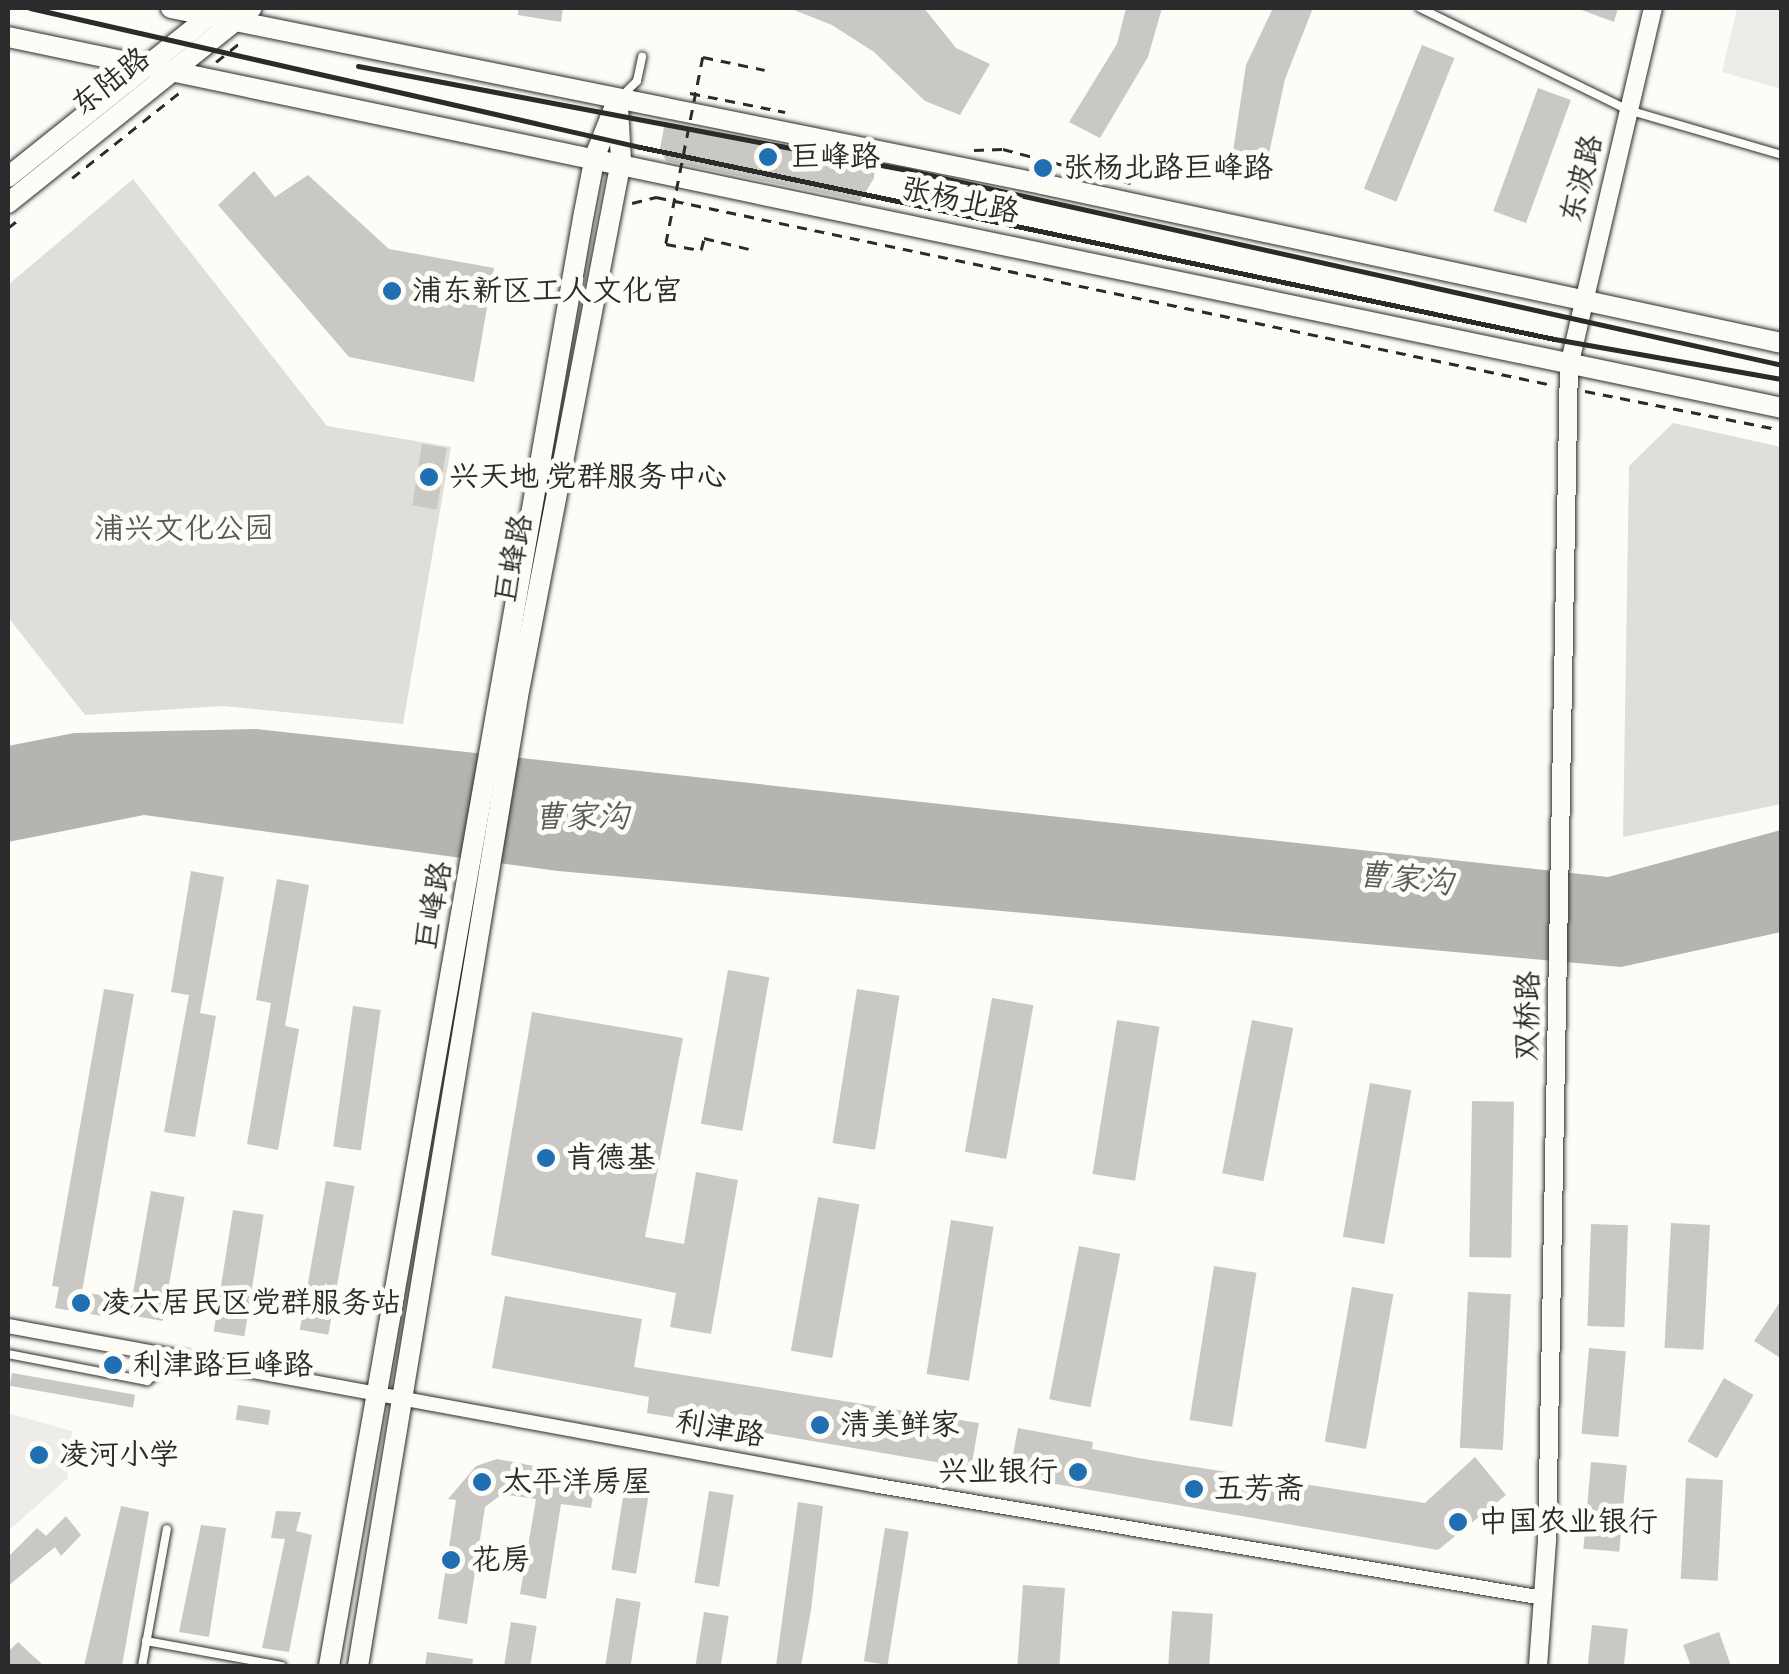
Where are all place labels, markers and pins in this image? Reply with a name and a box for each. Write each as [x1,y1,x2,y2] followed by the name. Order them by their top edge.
[790,139,880,175] place label: 巨峰路
[755,144,781,170] marker: 巨峰路
[1063,150,1273,186] place label: 张杨北路巨峰路
[1032,157,1054,179] marker: 张杨北路巨峰路
[412,273,682,309] place label: 浦东新区工人文化宫
[381,280,403,302] marker: 浦东新区工人文化宫
[449,459,727,495] place label: 兴天地 党群服务中心
[418,466,440,488] marker: 兴天地 党群服务中心
[566,1140,656,1176] place label: 肯德基
[535,1147,557,1169] marker: 肯德基
[101,1285,401,1321] place label: 凌六居民区党群服务站
[70,1292,92,1314] marker: 凌六居民区党群服务站
[133,1347,313,1383] place label: 利津路巨峰路
[102,1354,124,1376] marker: 利津路巨峰路
[840,1407,960,1443] place label: 清美鲜家
[809,1414,831,1436] marker: 清美鲜家
[59,1437,179,1473] place label: 凌河小学
[28,1444,50,1466] marker: 凌河小学
[938,1454,1058,1490] place label: 兴业银行
[1067,1461,1089,1483] marker: 兴业银行
[502,1464,652,1500] place label: 太平洋房屋
[471,1471,493,1493] marker: 太平洋房屋
[1214,1471,1304,1507] place label: 五芳斋
[1183,1478,1205,1500] marker: 五芳斋
[1478,1504,1658,1540] place label: 中国农业银行
[1447,1511,1469,1533] marker: 中国农业银行
[471,1542,531,1578] place label: 花房
[440,1549,462,1571] marker: 花房

